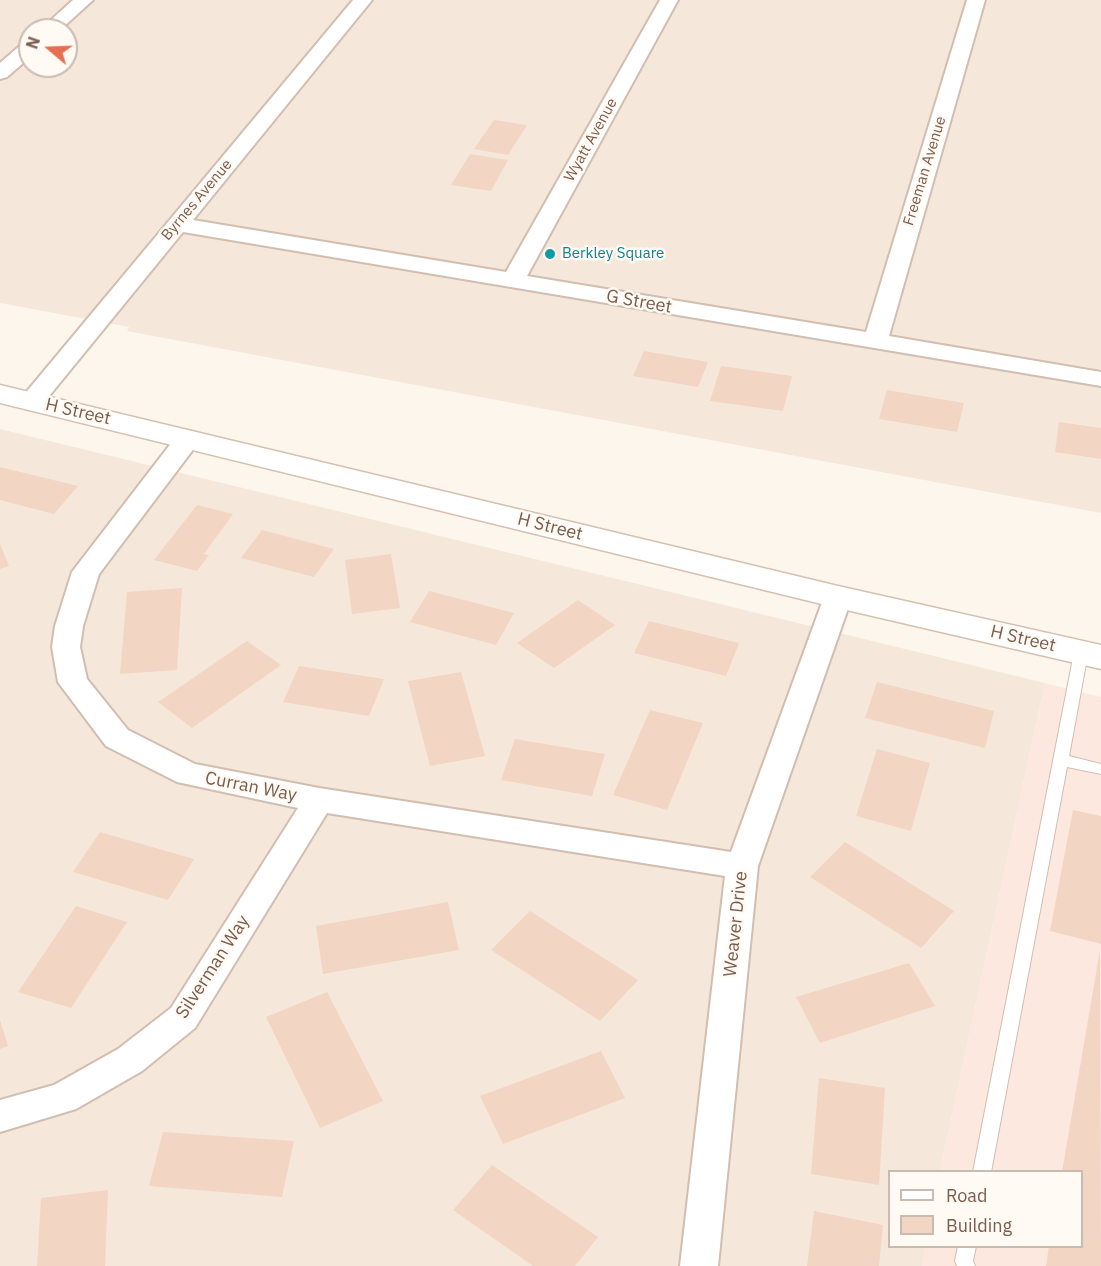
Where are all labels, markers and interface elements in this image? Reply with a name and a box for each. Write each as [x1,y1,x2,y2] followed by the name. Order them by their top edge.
[18,18,78,78] north arrow
[22,34,44,52] text: N
[561,95,621,185] street label: Wyatt Avenue
[900,114,950,228] street label: Freeman Avenue
[158,156,236,244] street label: Byrnes Avenue
[562,245,664,263] place label: Berkley Square
[543,247,557,261] marker: Berkley Square
[605,286,673,318] street label: G Street
[43,394,113,430] street label: H Street
[515,508,585,546] street label: H Street
[988,621,1058,657] street label: H Street
[203,768,299,806] street label: Curran Way
[720,870,752,978] street label: Weaver Drive
[172,911,254,1023] street label: Silverman Way
[888,1170,1083,1248] legend
[946,1184,987,1207] text: Road
[946,1214,1012,1237] text: Building

